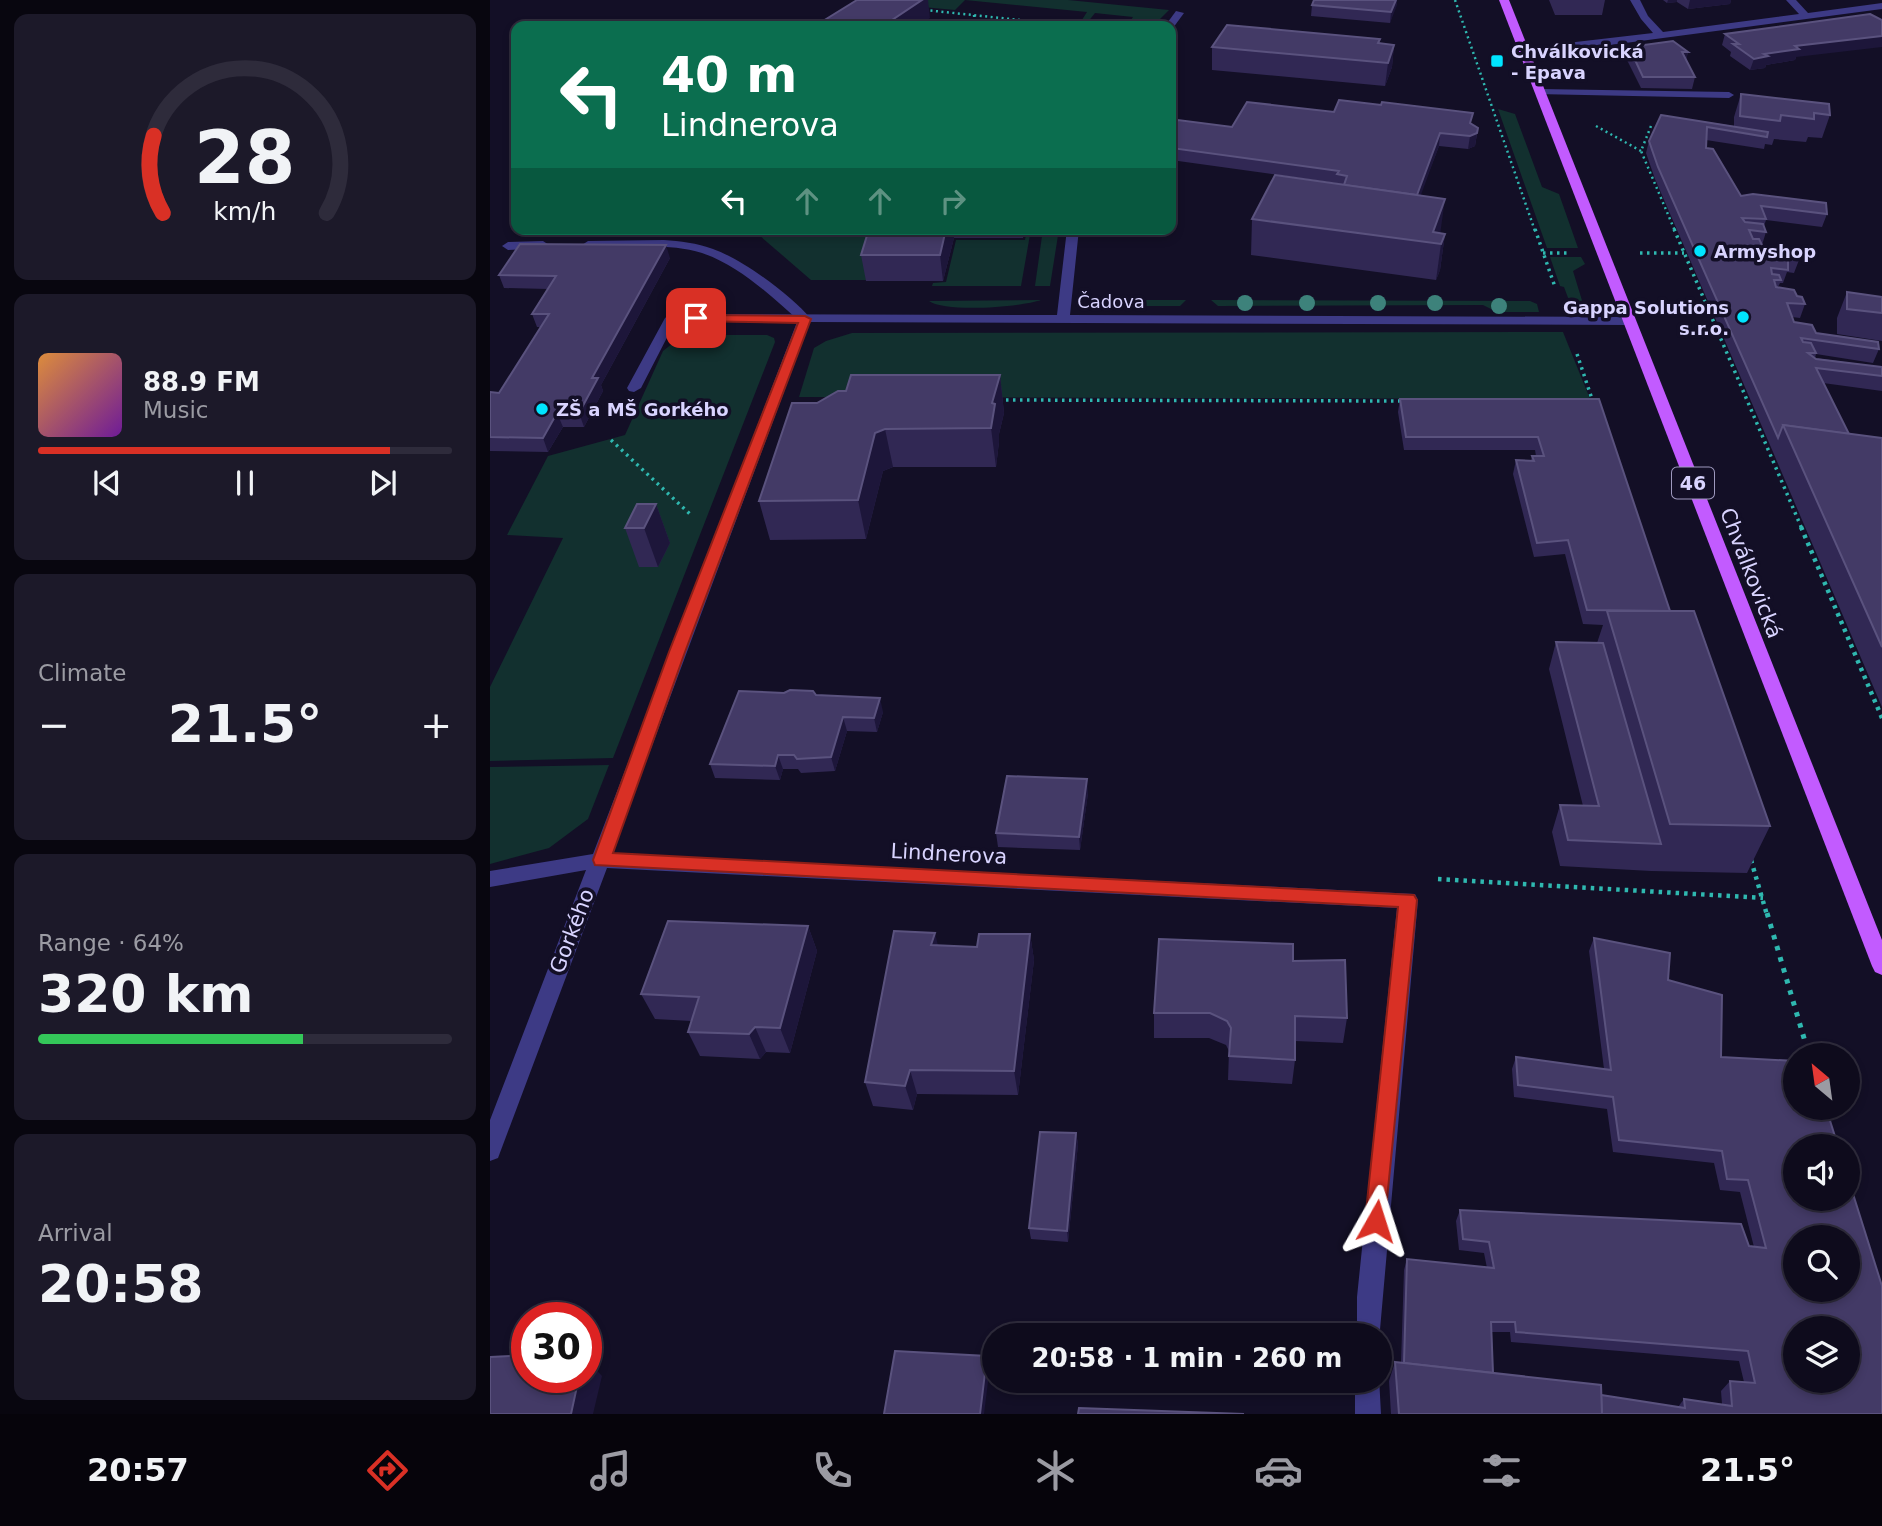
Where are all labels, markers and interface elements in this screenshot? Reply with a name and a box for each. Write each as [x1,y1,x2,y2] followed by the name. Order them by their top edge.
[1511,41,1644,83] place label: Chválkovická - Epava
[661,47,797,104] text: 40 m
[546,49,637,140] icon: left
[1489,53,1505,69] marker: Chválkovická - Epava
[661,106,839,144] text: Lindnerova
[194,115,296,200] text: 28
[715,182,753,220] icon: left
[788,182,826,220] icon: ahead
[861,182,899,220] icon: ahead
[934,182,972,220] icon: right
[213,197,277,226] text: km/h
[1714,241,1816,262] place label: Armyshop
[1692,243,1708,259] marker: Armyshop
[666,288,726,348] pin
[1077,291,1145,312] street label: Čadova
[1563,297,1729,339] place label: Gappa Solutions s.r.o.
[677,299,715,337] icon: arrive
[1735,309,1751,325] marker: Gappa Solutions s.r.o.
[143,367,260,397] text: 88.9 FM
[143,397,208,423] text: Music
[556,399,729,420] place label: ZŠ a MŠ Gorkého
[534,401,550,417] marker: ZŠ a MŠ Gorkého
[88,464,126,502] icon: previous
[226,464,264,502] icon: pause
[364,464,402,502] icon: next
[1672,468,1714,498] road number: 46
[1715,504,1787,642] street label: Chválkovická
[38,660,127,686] text: Climate
[168,694,322,754] text: 21.5°
[38,703,70,747] text: −
[420,703,452,747] text: +
[890,839,1008,869] street label: Lindnerova
[545,886,599,976] street label: Gorkého
[38,930,184,956] text: Range · 64%
[38,964,253,1024] text: 320 km
[1783,1043,1860,1120] north arrow
[1783,1043,1860,1393] map controls
[1783,1134,1860,1211] button: sound
[1339,1184,1413,1258] position arrow
[38,1220,113,1246] text: Arrival
[1783,1225,1860,1302] button: search
[38,1254,204,1314] text: 20:58
[511,1302,602,1393] speed limit sign: 30
[1783,1316,1860,1393] button: layers
[1032,1343,1342,1373] text: 20:58 · 1 min · 260 m
[363,1446,412,1495] icon: directions
[586,1446,635,1495] icon: music
[808,1446,857,1495] icon: phone
[1031,1446,1080,1495] icon: climate
[1254,1446,1303,1495] icon: car
[1477,1446,1526,1495] icon: filters
[87,1451,189,1489] text: 20:57
[1700,1451,1795,1489] text: 21.5°

